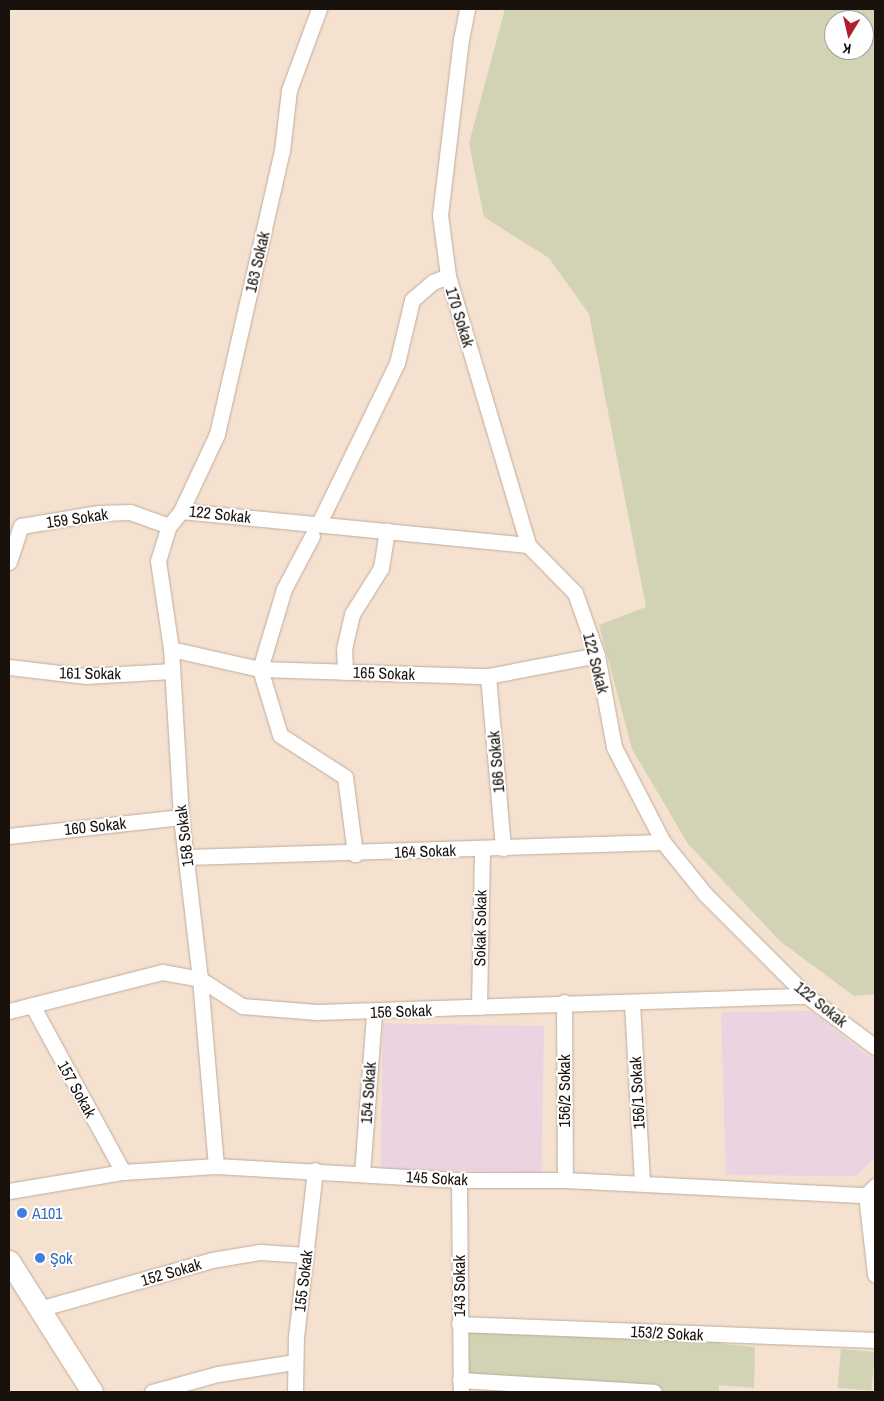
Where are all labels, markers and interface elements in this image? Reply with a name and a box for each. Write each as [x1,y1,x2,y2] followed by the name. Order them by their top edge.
[824,10,874,60] north arrow
[841,39,852,58] text: K
[241,230,273,294] street label: 163 Sokak
[442,285,478,349] street label: 170 Sokak
[188,501,252,527] street label: 122 Sokak
[45,504,109,532] street label: 159 Sokak
[579,631,613,695] street label: 122 Sokak
[353,662,415,684] street label: 165 Sokak
[59,663,121,683] street label: 161 Sokak
[484,730,508,794] street label: 166 Sokak
[171,804,197,868] street label: 158 Sokak
[63,813,127,839] street label: 160 Sokak
[394,840,456,862] street label: 164 Sokak
[470,890,490,966] street label: Sokak Sokak
[791,977,851,1031] street label: 122 Sokak
[370,1000,432,1022] street label: 156 Sokak
[554,1055,574,1127] street label: 156/2 Sokak
[626,1056,648,1130] street label: 156/1 Sokak
[54,1057,100,1121] street label: 157 Sokak
[356,1061,380,1125] street label: 154 Sokak
[406,1167,468,1189] street label: 145 Sokak
[32,1203,63,1223] place label: A101
[16,1207,28,1219] marker: A101
[50,1248,73,1268] place label: Şok
[290,1249,316,1313] street label: 155 Sokak
[34,1252,46,1264] marker: Şok
[139,1254,203,1290] street label: 152 Sokak
[449,1255,469,1317] street label: 143 Sokak
[630,1322,704,1344] street label: 153/2 Sokak

